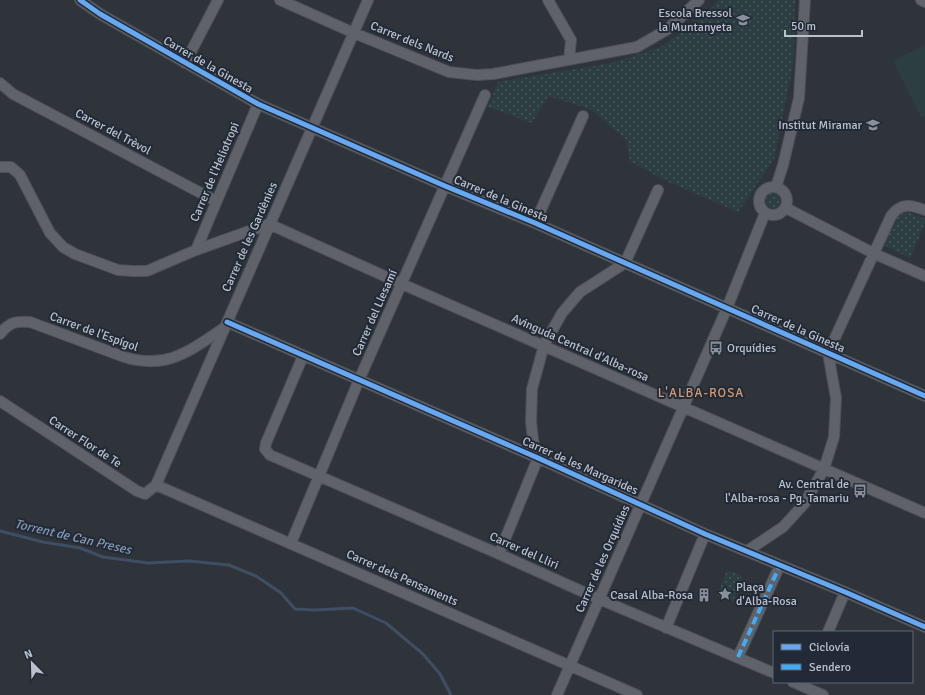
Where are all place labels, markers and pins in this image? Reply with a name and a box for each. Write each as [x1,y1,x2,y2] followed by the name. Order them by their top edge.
[658,6,732,35] place label: Escola Bressol la Muntanyeta
[735,12,751,28] school or university icon: Escola Bressol la Muntanyeta
[865,117,881,133] school or university icon: Institut Miramar
[778,118,863,133] place label: Institut Miramar
[708,340,724,356] bus stop icon: Orquídies
[727,341,776,356] place label: Orquídies
[725,477,849,506] place label: Av. Central de l'Alba-rosa - Pg. Tamariu
[852,483,868,499] bus stop icon: Av. Central de l'Alba-rosa - Pg. Tamariu
[736,580,797,609] place label: Plaça d'Alba-Rosa
[717,586,733,602] place icon: Plaça d'Alba-Rosa
[696,587,712,603] building icon: Casal Alba-Rosa
[610,588,693,603] place label: Casal Alba-Rosa

